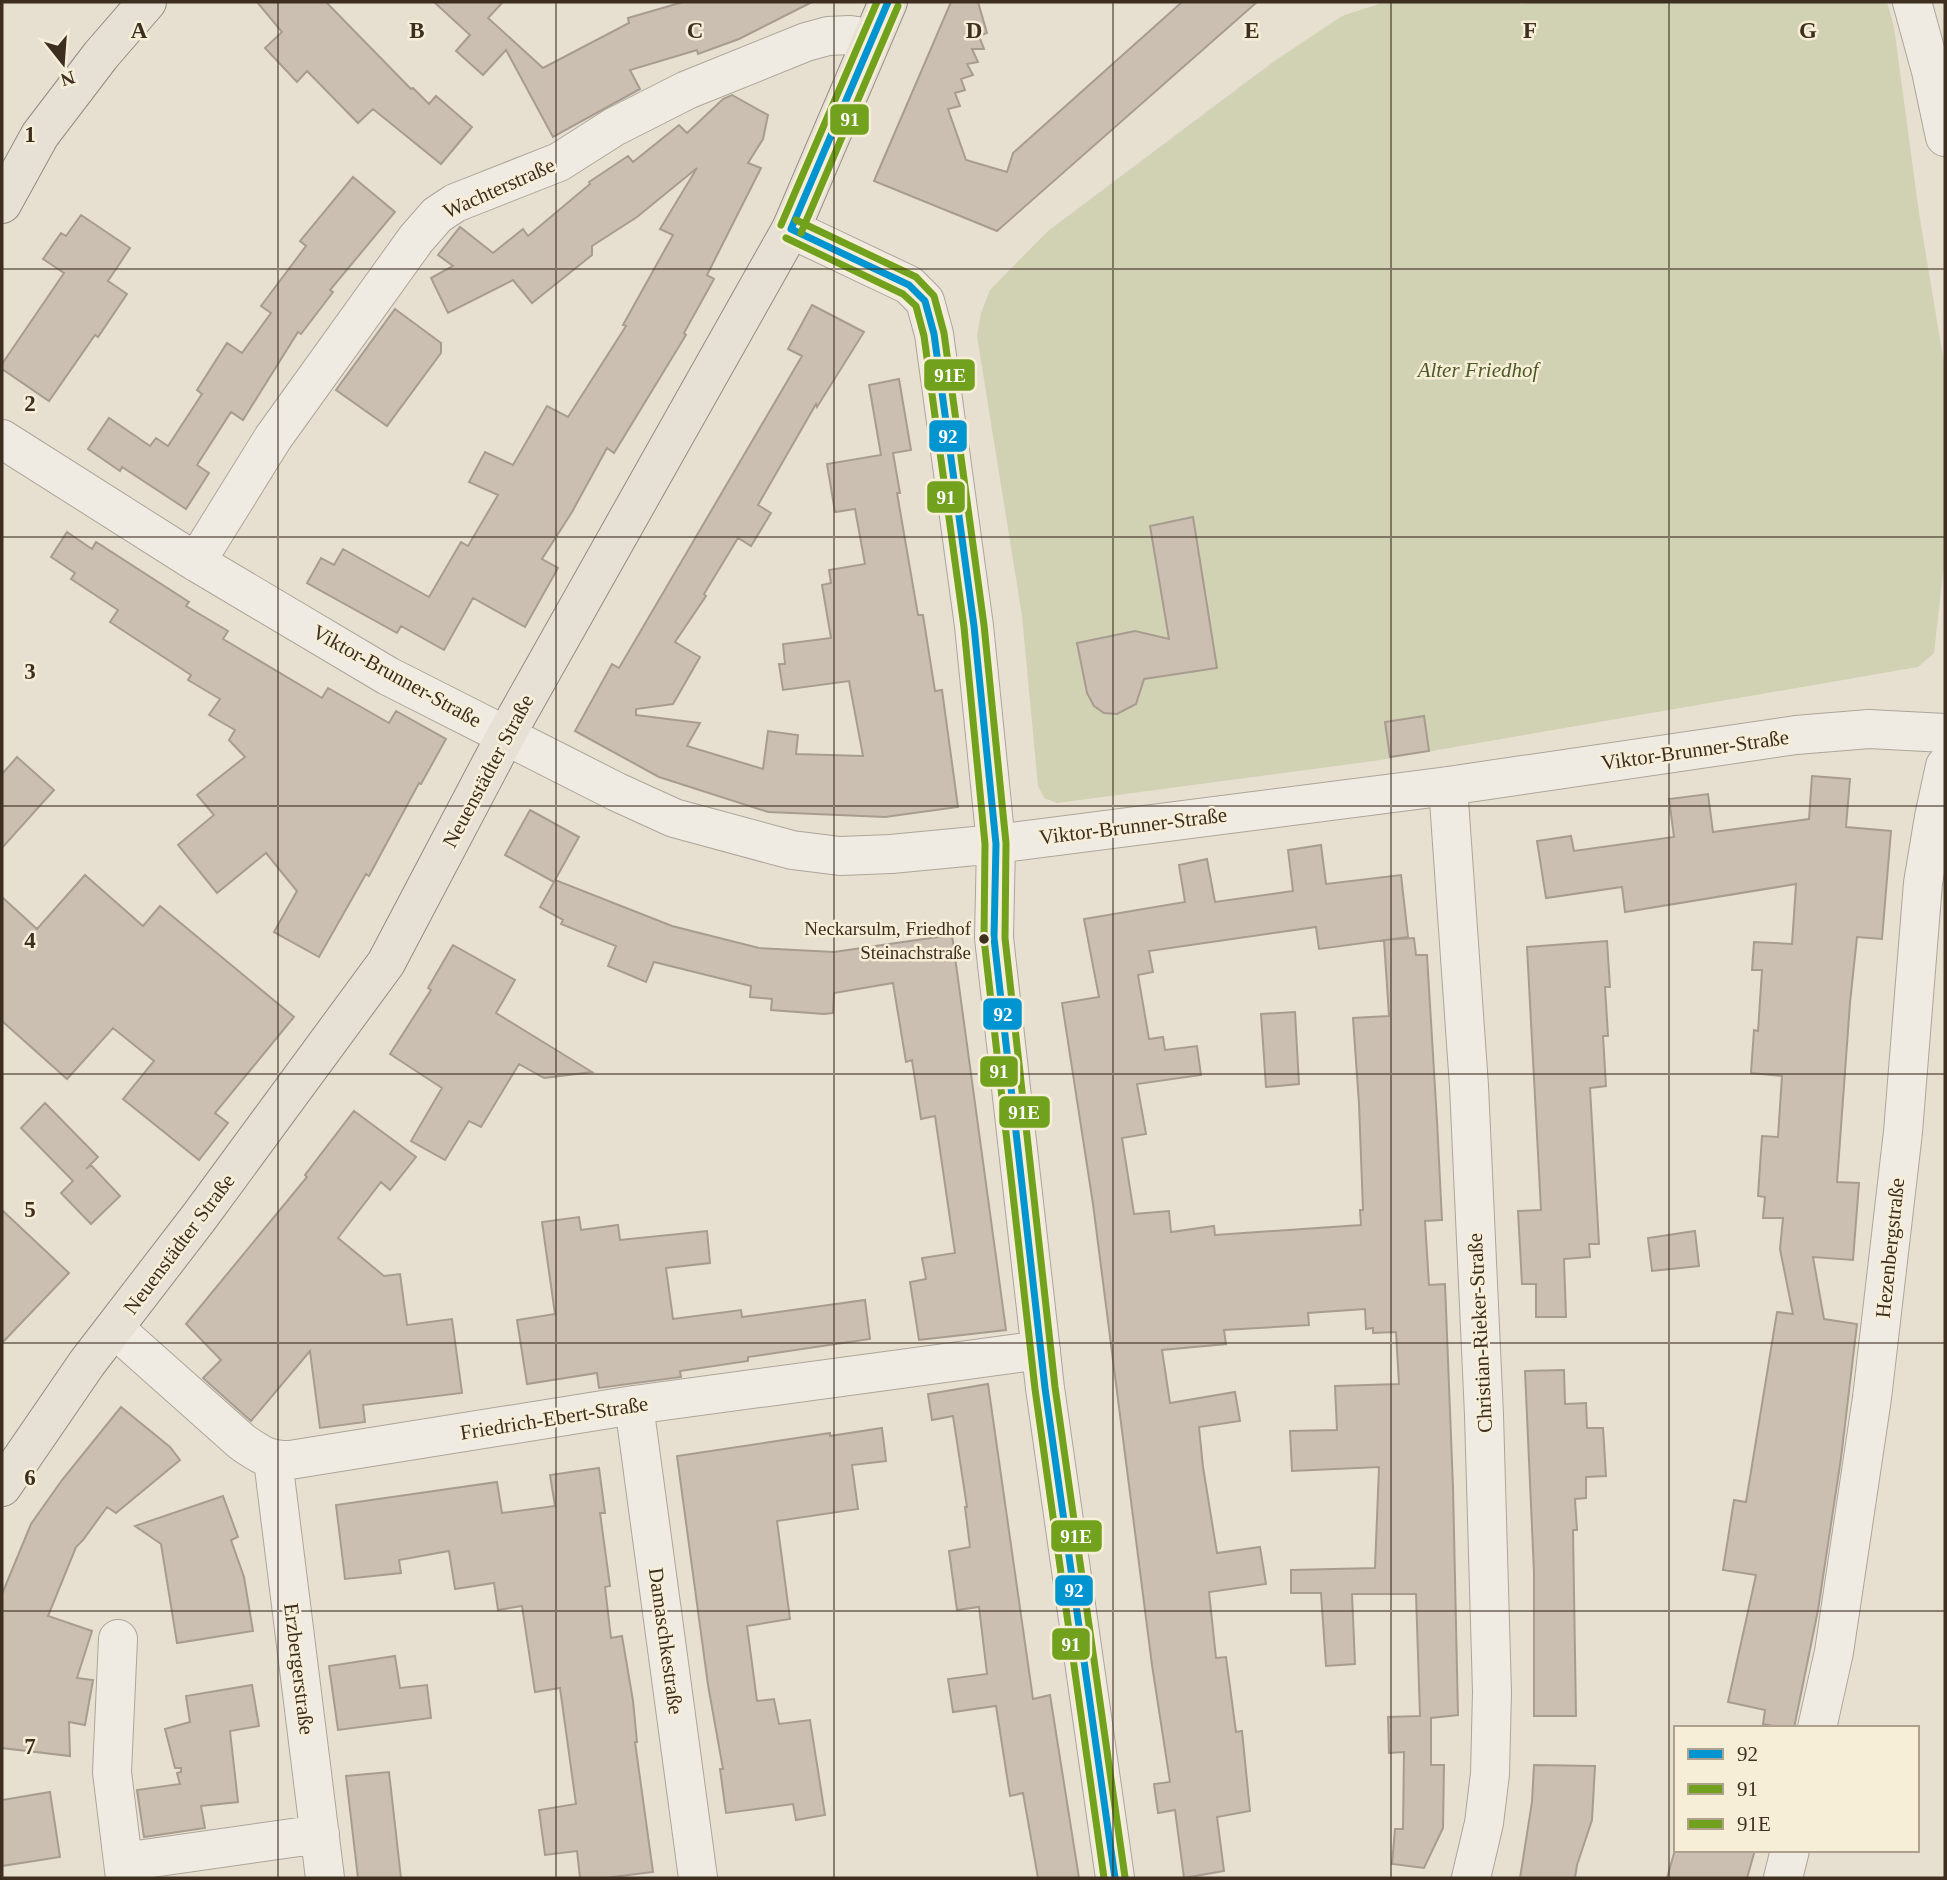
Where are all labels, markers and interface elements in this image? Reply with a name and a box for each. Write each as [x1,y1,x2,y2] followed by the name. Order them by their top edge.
[131,18,148,43] text: A
[409,18,425,43] text: B
[687,18,703,43] text: C
[966,18,982,43] text: D
[1244,18,1260,43] text: E
[1523,18,1537,43] text: F
[1799,18,1817,43] text: G
[28,28,98,98] north arrow
[58,67,77,91] text: N
[829,103,870,136] line badge: 91
[841,109,860,130] text: 91
[24,122,36,147] text: 1
[439,153,559,223] street label: Wachterstraße
[923,358,976,392] line badge: 91E
[1416,358,1542,382] park label: Alter Friedhof
[934,365,966,386] text: 91E
[24,391,36,416] text: 2
[928,419,968,453] line badge: 92
[939,426,958,447] text: 92
[926,480,966,514] line badge: 91
[937,487,956,508] text: 91
[308,620,486,732] street label: Viktor-Brunner-Straße
[24,659,36,684] text: 3
[438,690,538,852] street label: Neuenstädter Straße
[1600,725,1790,775] street label: Viktor-Brunner-Straße
[1038,803,1228,849] street label: Viktor-Brunner-Straße
[804,918,972,963] place label: Neckarsulm, Friedhof Steinachstraße
[24,928,36,953] text: 4
[977,932,991,946] marker: Neckarsulm, Friedhof Steinachstraße
[982,997,1023,1031] line badge: 92
[994,1004,1013,1025] text: 92
[979,1055,1019,1088] line badge: 91
[990,1061,1009,1082] text: 91
[998,1095,1051,1129] line badge: 91E
[1008,1102,1040,1123] text: 91E
[118,1169,240,1319] street label: Neuenstädter Straße
[1871,1177,1909,1319] street label: Hezenbergstraße
[24,1197,36,1222] text: 5
[1463,1232,1497,1434] street label: Christian-Rieker-Straße
[458,1391,650,1445] street label: Friedrich-Ebert-Straße
[24,1465,36,1490] text: 6
[1050,1519,1103,1553] line badge: 91E
[1060,1526,1092,1547] text: 91E
[644,1566,688,1716] street label: Damaschkestraße
[1054,1574,1094,1607] line badge: 92
[1065,1580,1084,1601] text: 92
[279,1602,319,1736] street label: Erzbergerstraße
[1051,1627,1091,1661] line badge: 91
[1062,1634,1081,1655] text: 91
[1674,1726,1919,1852] legend
[24,1734,36,1759] text: 7
[1737,1742,1758,1766] text: 92
[1737,1777,1758,1801] text: 91
[1737,1812,1771,1836] text: 91E

